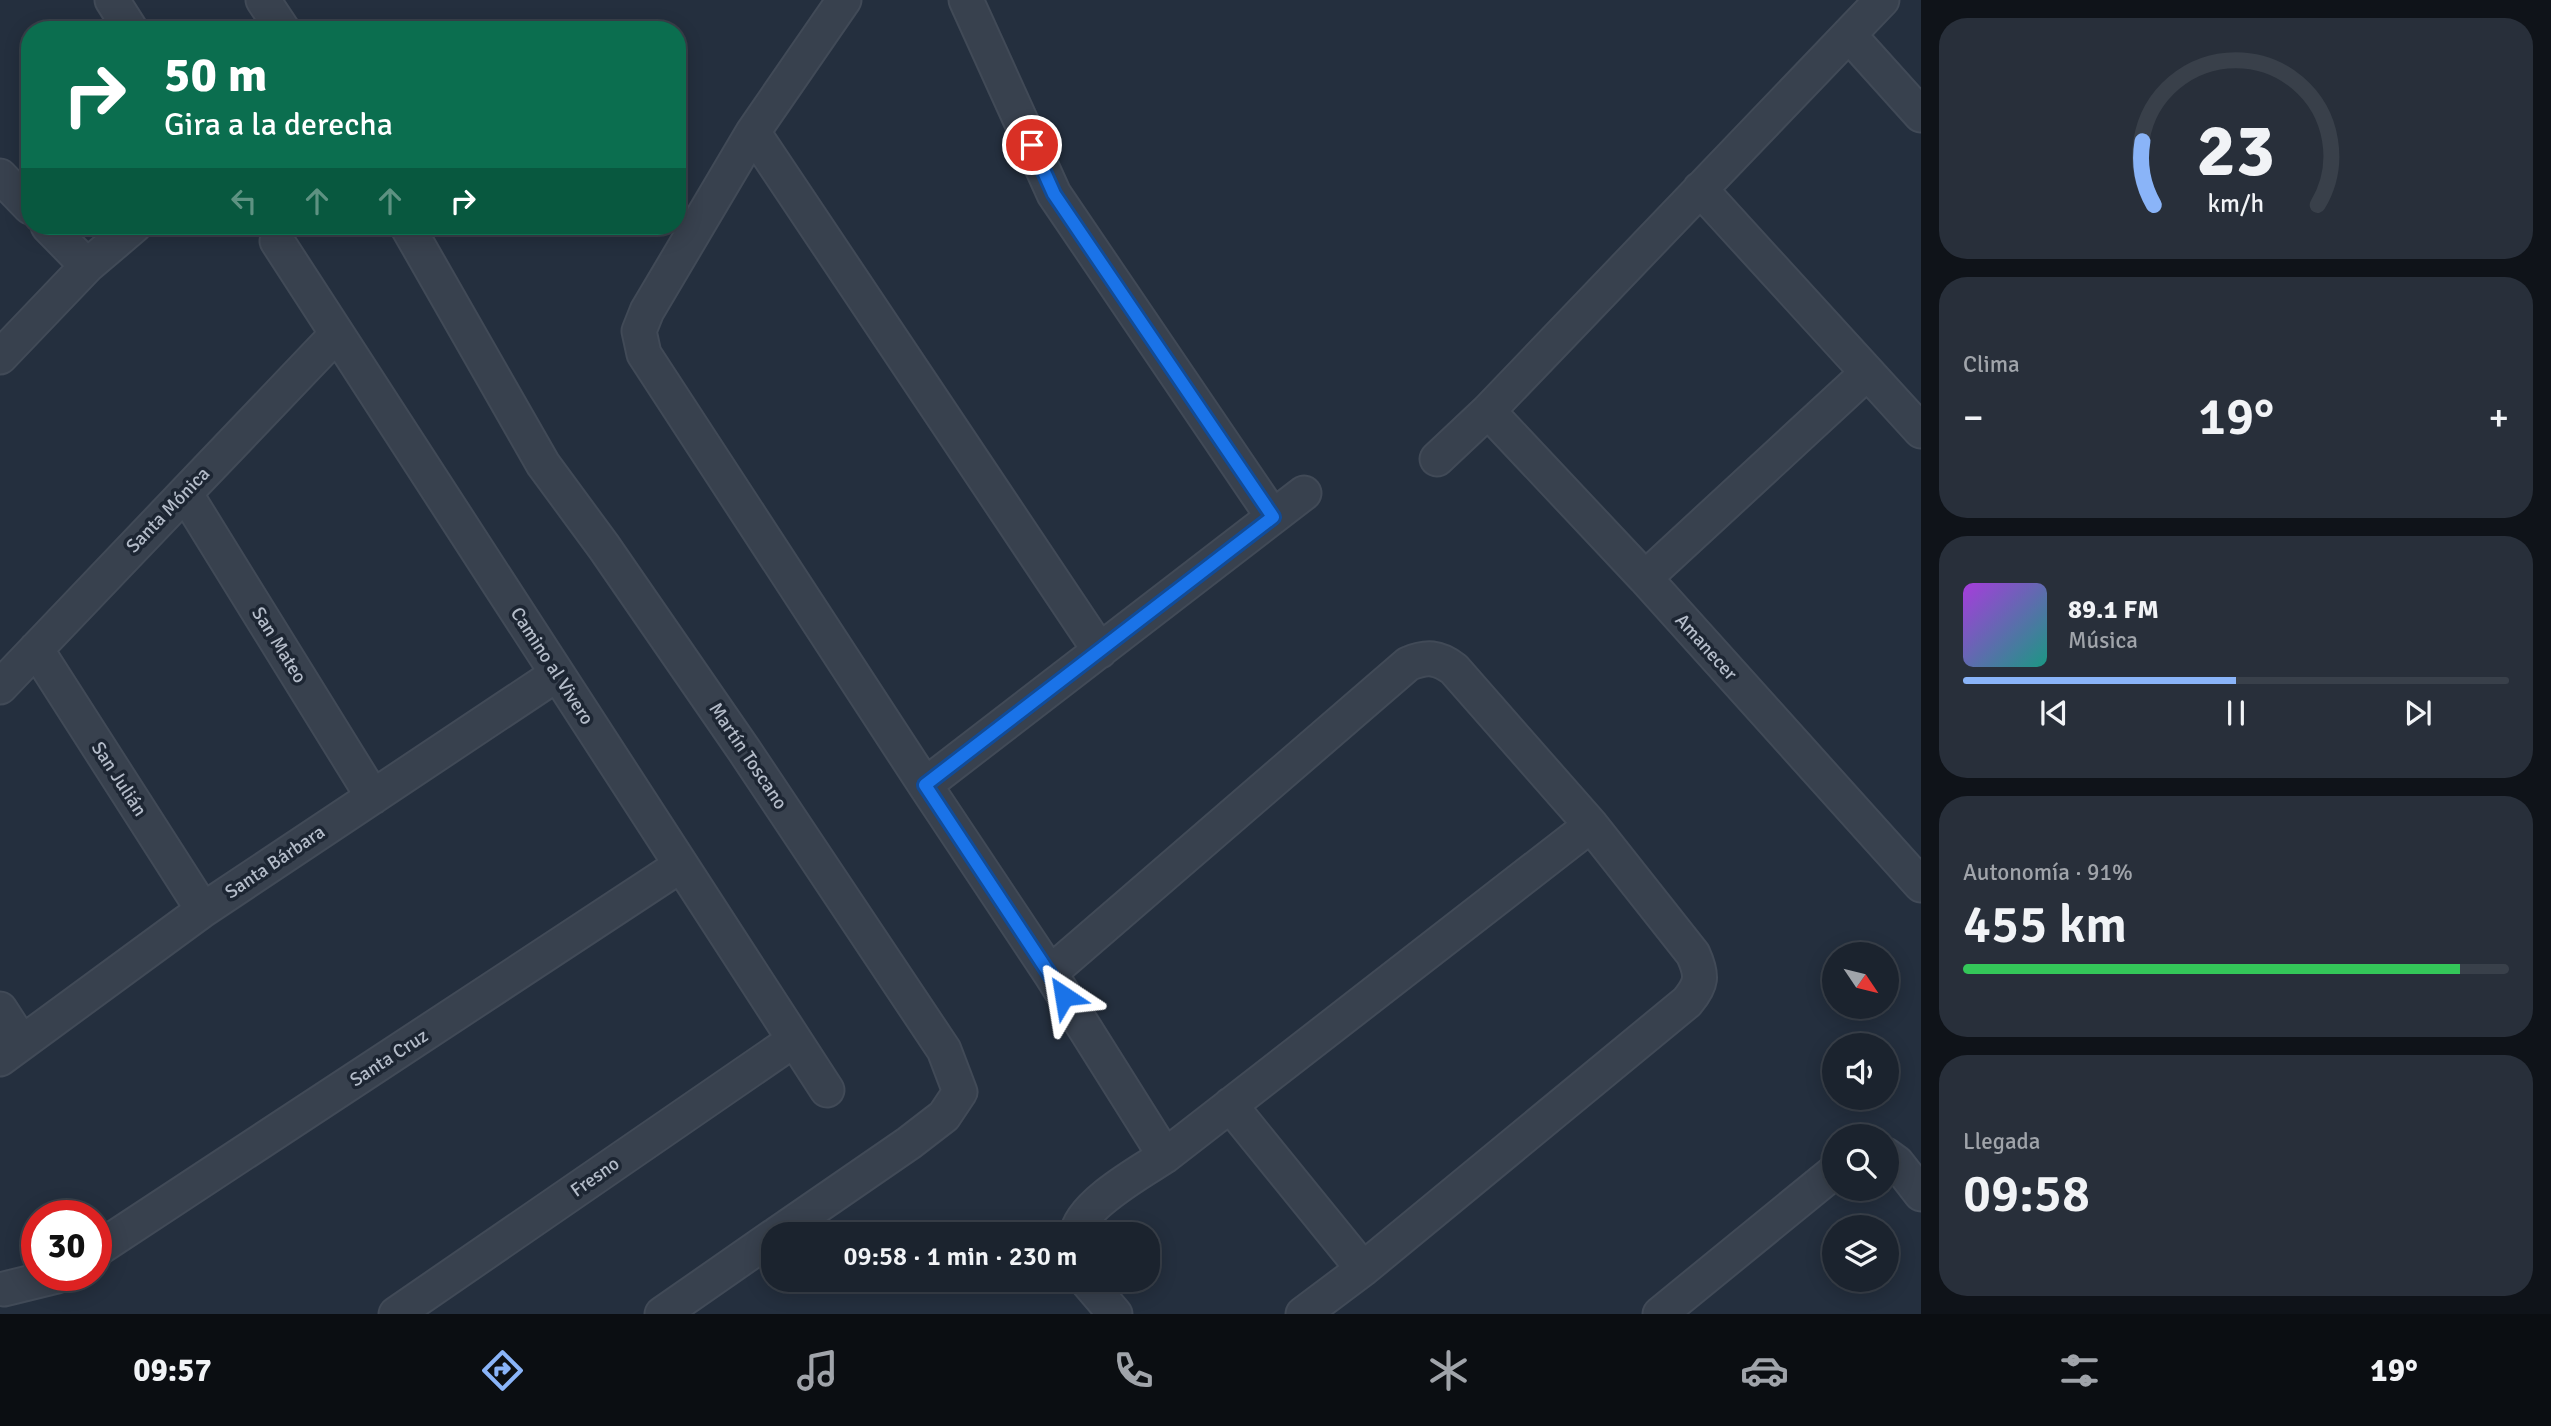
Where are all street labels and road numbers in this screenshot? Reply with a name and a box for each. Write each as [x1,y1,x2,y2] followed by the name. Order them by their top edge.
[121,462,215,558] street label: Santa Mónica
[246,602,312,688] street label: San Mateo
[505,603,599,729] street label: Camino al Vivero
[1670,609,1742,685] street label: Amanecer
[703,698,793,814] street label: Martín Toscano
[86,737,152,821] street label: San Julián
[221,820,329,904] street label: Santa Bárbara
[345,1024,433,1092] street label: Santa Cruz
[566,1152,624,1202] street label: Fresno

